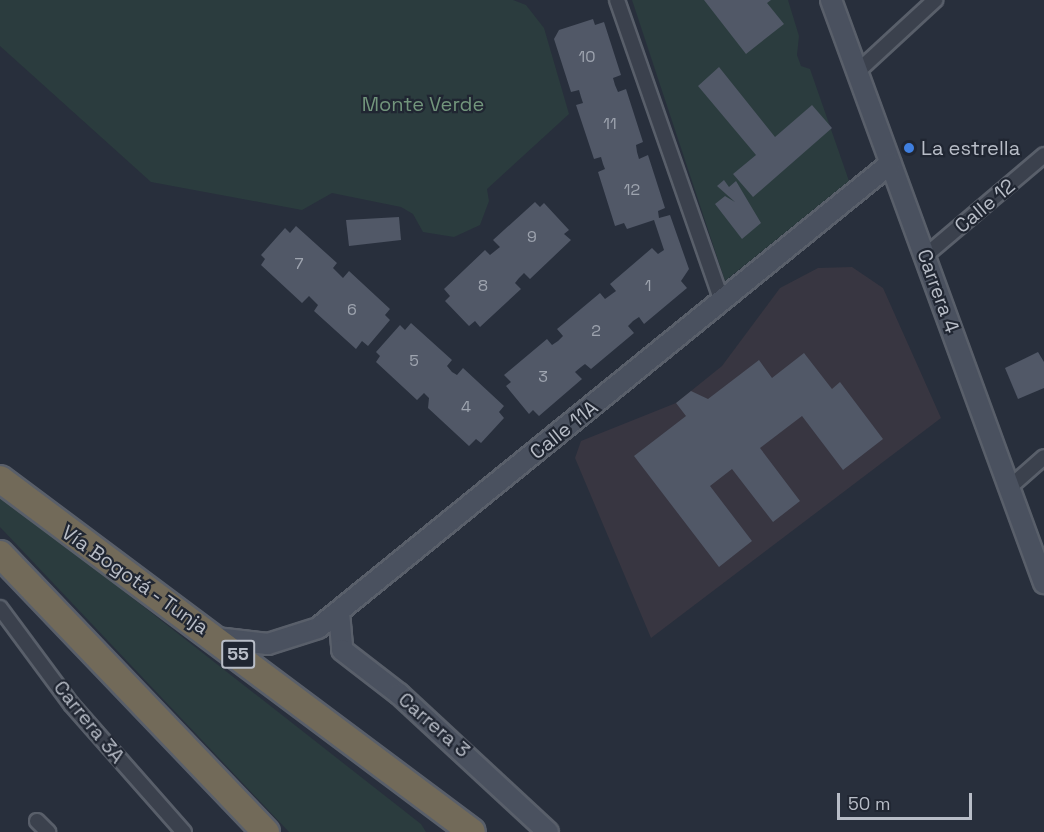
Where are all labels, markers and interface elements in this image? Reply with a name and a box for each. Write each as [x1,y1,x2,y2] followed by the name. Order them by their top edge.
[579,47,595,67] house number: 10
[362,92,484,116] park label: Monte Verde
[603,114,617,134] house number: 11
[921,136,1020,160] place label: La estrella
[902,141,916,155] marker: La estrella
[950,174,1020,238] street label: Calle 12
[624,180,640,200] house number: 12
[527,227,537,247] house number: 9
[912,246,964,336] street label: Carrera 4
[294,254,304,274] house number: 7
[478,276,488,296] house number: 8
[645,276,651,296] house number: 1
[347,300,357,320] house number: 6
[591,321,601,341] house number: 2
[409,351,419,371] house number: 5
[538,367,548,387] house number: 3
[525,395,603,465] street label: Calle 11A
[461,397,471,417] house number: 4
[56,520,214,640] street label: Vía Bogotá - Tunja
[220,639,256,669] road number: 55
[48,676,130,768] street label: Carrera 3A
[393,687,475,763] street label: Carrera 3
[840,781,975,819] scale bar
[848,792,890,815] text: 50 m

